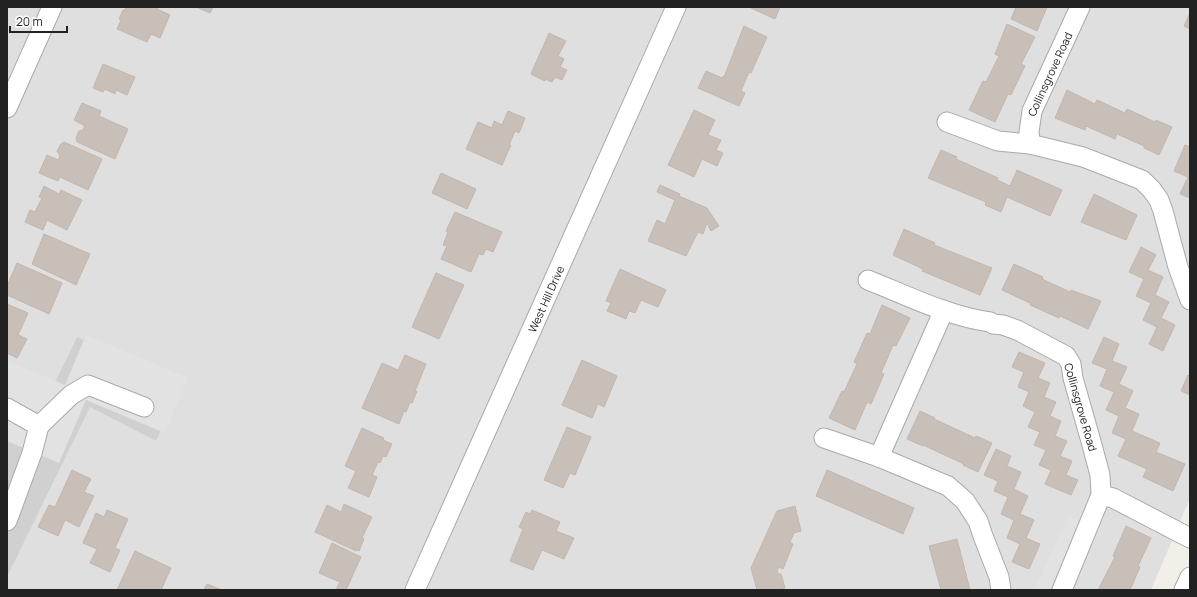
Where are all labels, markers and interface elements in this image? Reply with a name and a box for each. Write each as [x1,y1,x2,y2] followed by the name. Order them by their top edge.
[10,8,67,34] scale bar
[16,13,43,30] text: 20 m
[1024,29,1075,117] street label: Collinsgrove Road
[524,263,567,335] street label: West Hill Drive
[1061,361,1101,453] street label: Collinsgrove Road

